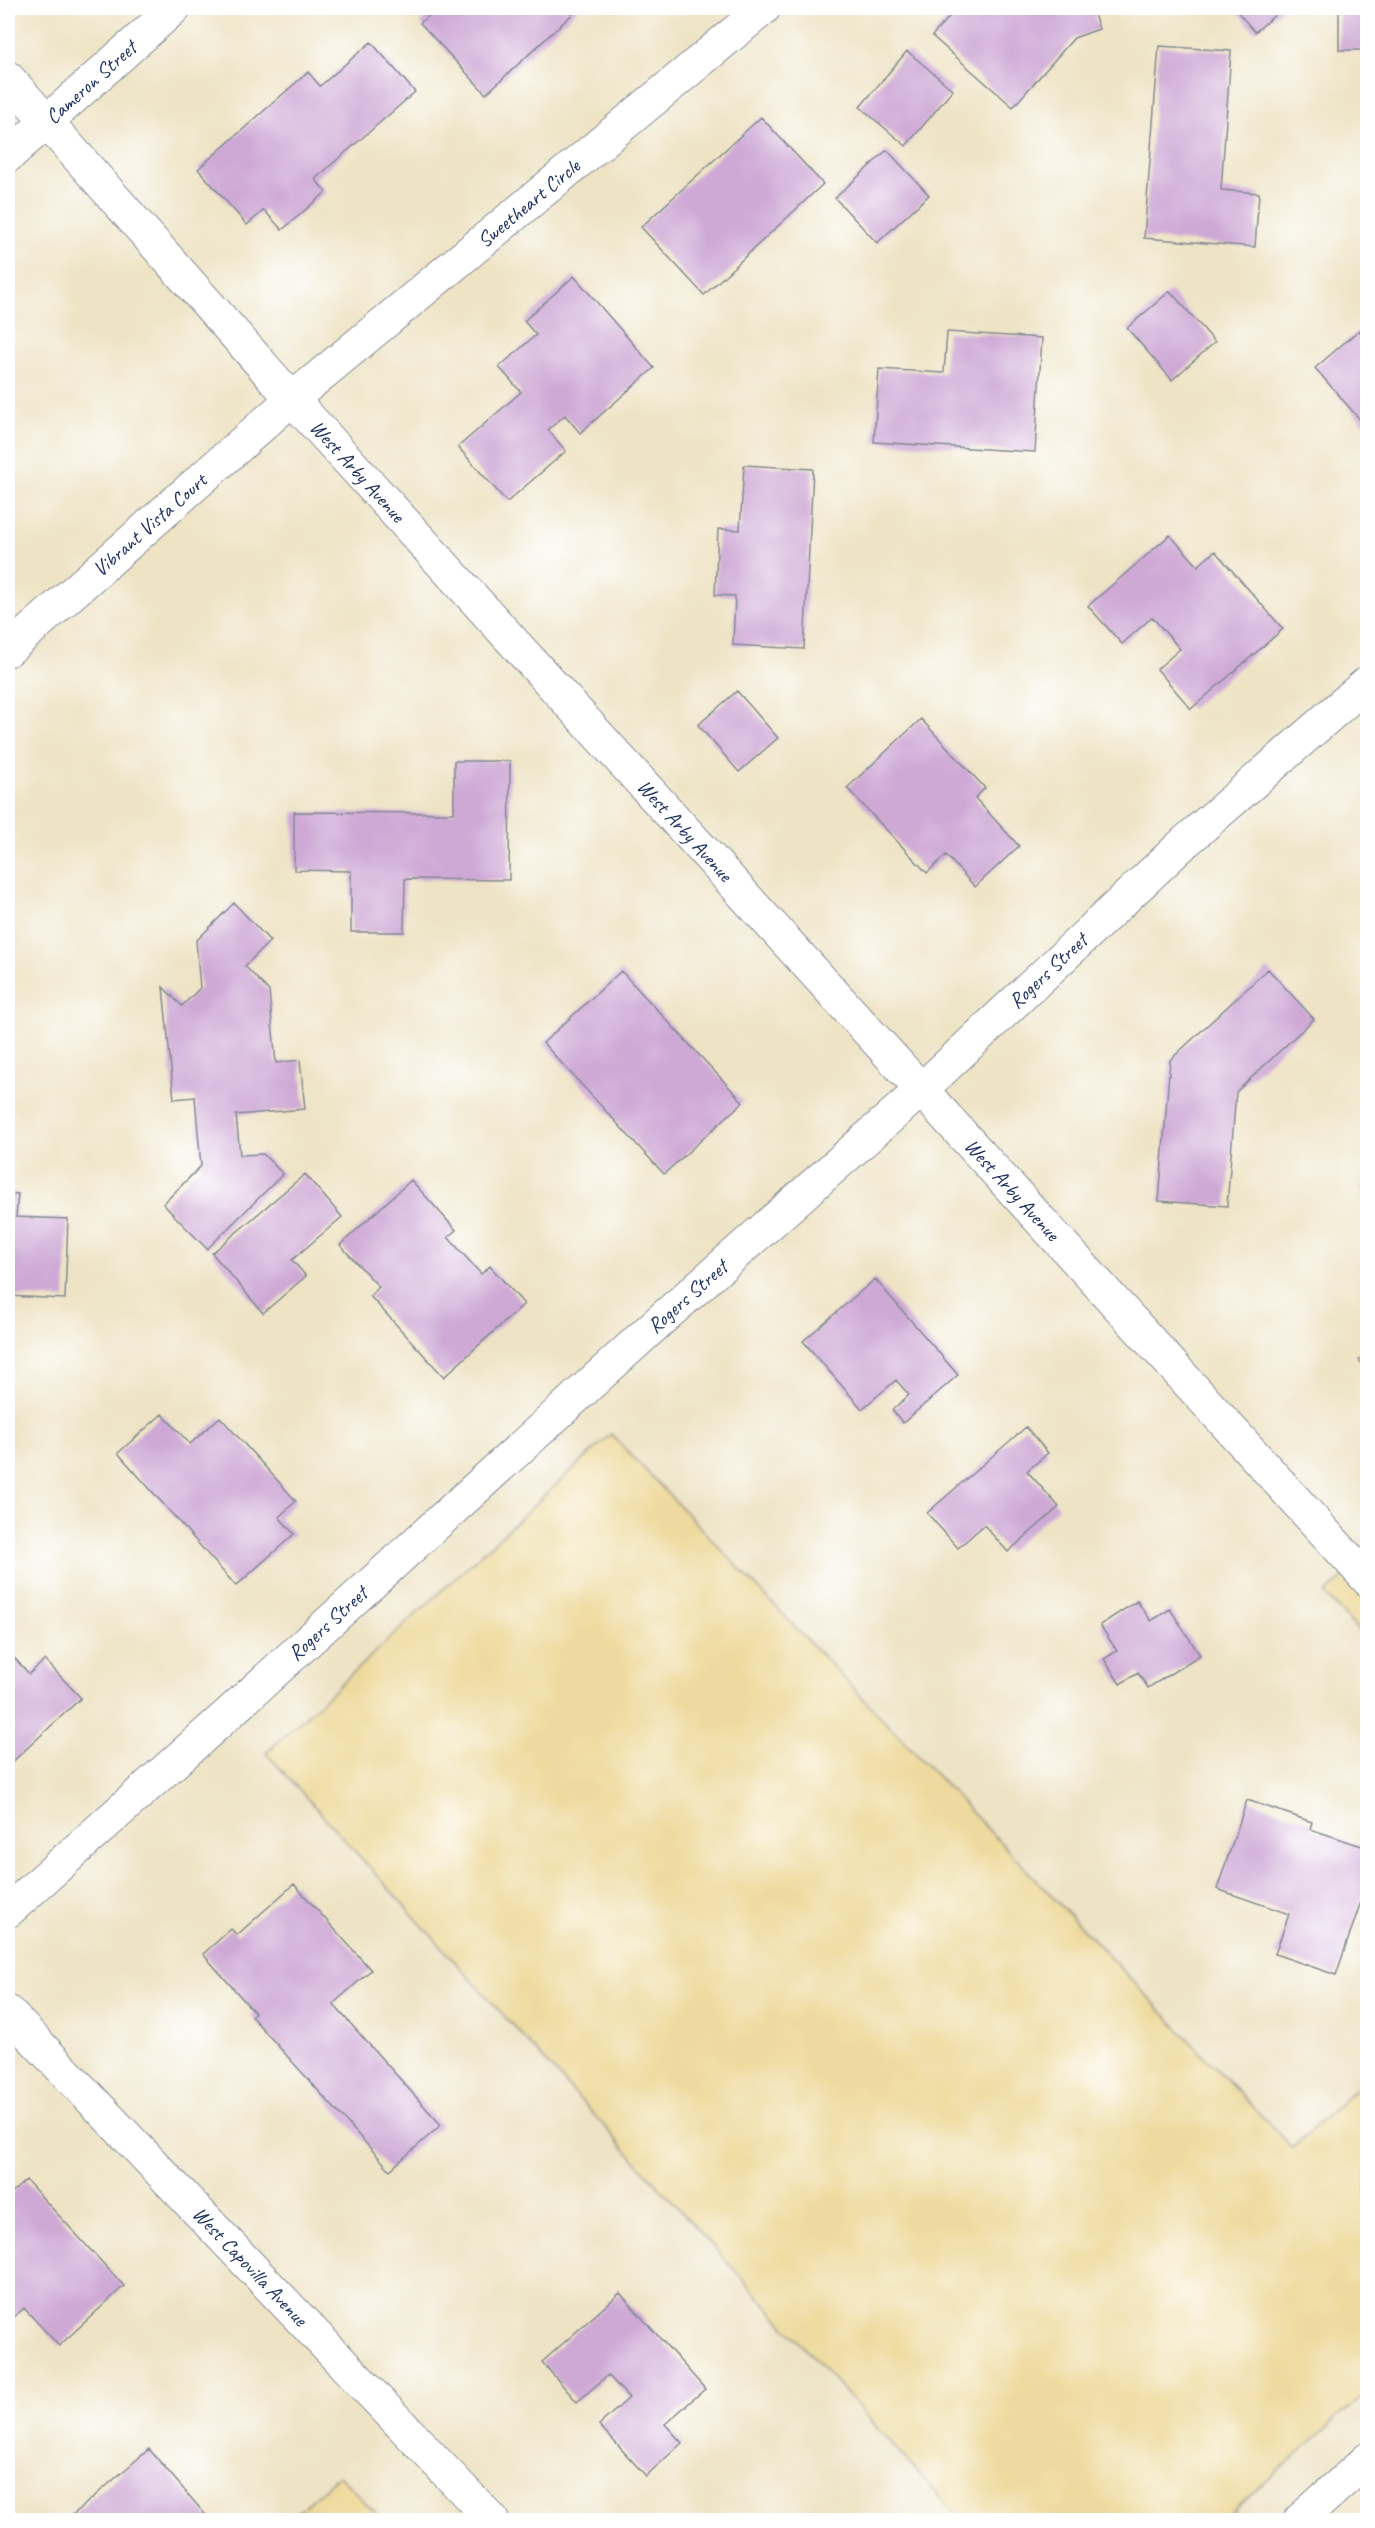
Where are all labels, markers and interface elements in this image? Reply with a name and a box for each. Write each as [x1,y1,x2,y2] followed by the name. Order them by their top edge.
[40,33,144,129] street label: Cameron Street
[472,152,586,253] street label: Sweetheart Circle
[304,414,412,528] street label: West Arby Avenue
[87,466,213,582] street label: Vibrant Vista Court
[632,774,739,888] street label: West Arby Avenue
[1003,926,1095,1014] street label: Rogers Street
[959,1133,1066,1247] street label: West Arby Avenue
[642,1252,735,1339] street label: Rogers Street
[283,1579,375,1666] street label: Rogers Street
[187,2201,314,2332] street label: West Capovilla Avenue

